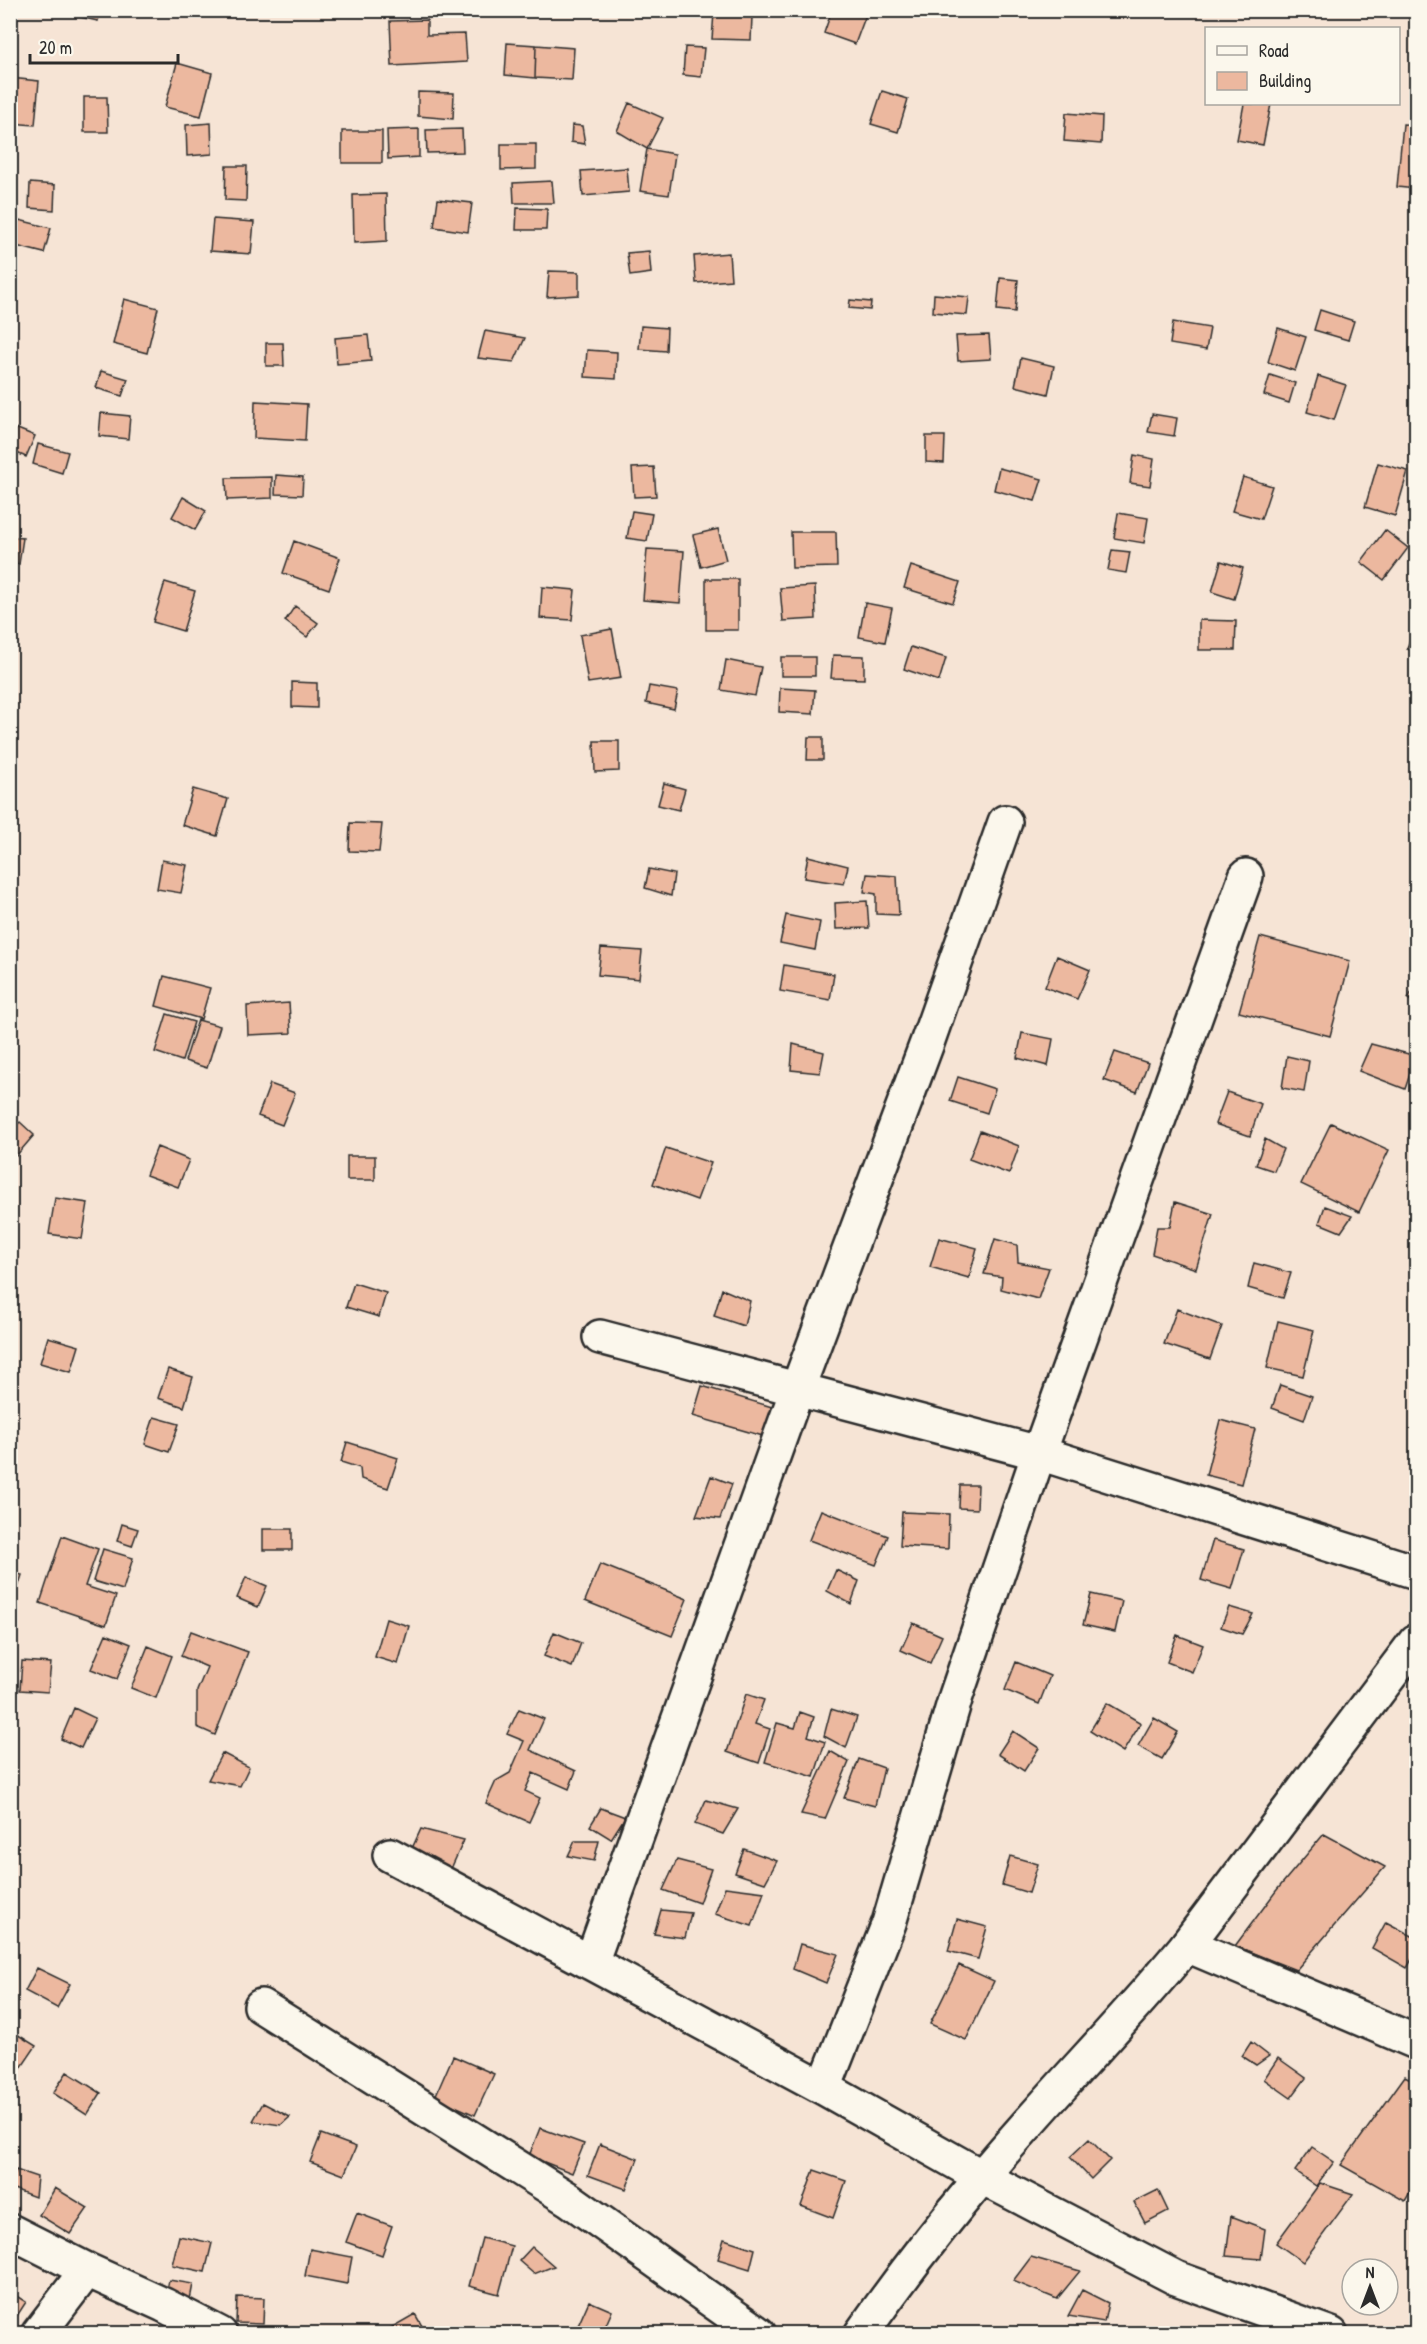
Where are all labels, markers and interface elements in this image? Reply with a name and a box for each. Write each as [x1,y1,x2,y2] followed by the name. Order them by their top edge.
[30,27,178,65] scale bar
[1205,27,1400,105] legend
[39,35,72,60] text: 20 m
[1259,38,1289,63] text: Road
[1259,68,1311,93] text: Building
[1340,2257,1400,2317] north arrow
[1366,2261,1375,2283] text: N

